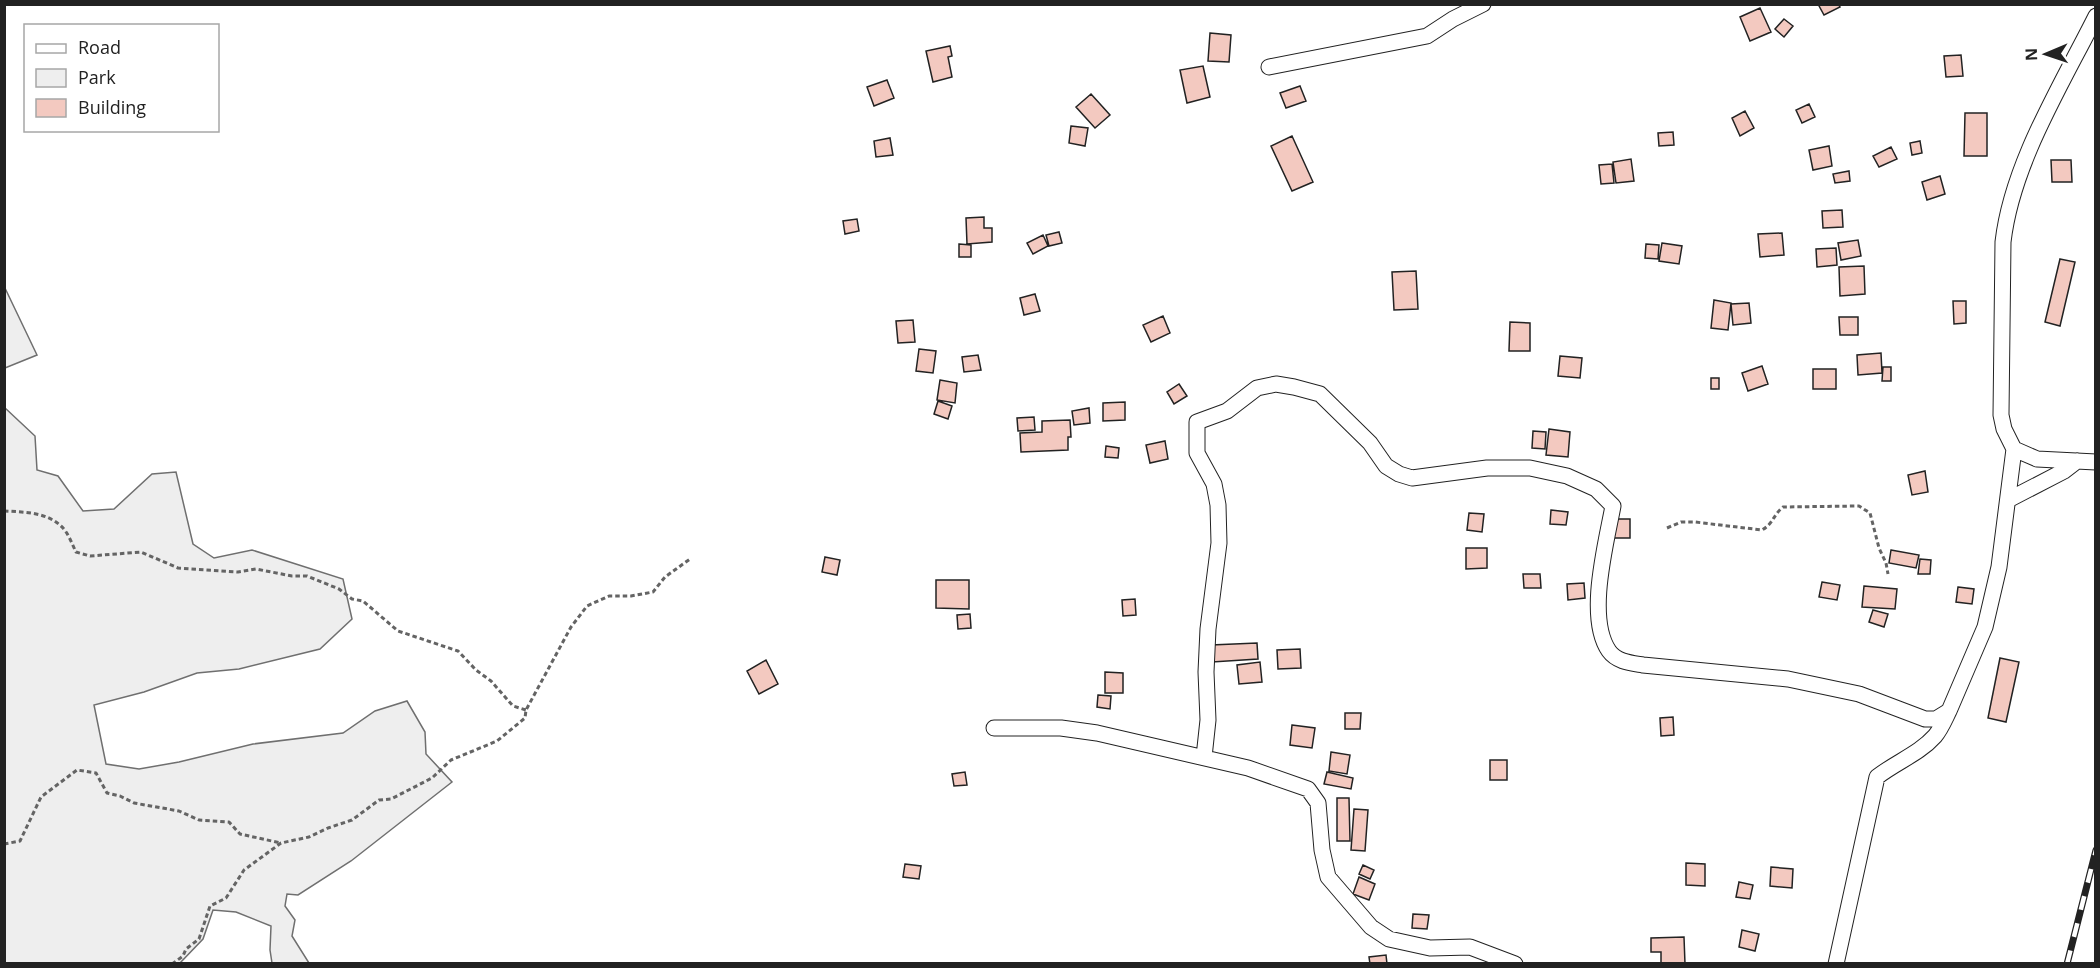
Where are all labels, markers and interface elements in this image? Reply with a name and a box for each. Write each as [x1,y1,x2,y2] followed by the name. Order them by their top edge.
[24,24,219,132] legend
[2016,24,2076,84] north arrow
[78,35,121,59] text: Road
[2020,48,2042,61] text: N
[78,65,116,89] text: Park
[78,95,146,119] text: Building

